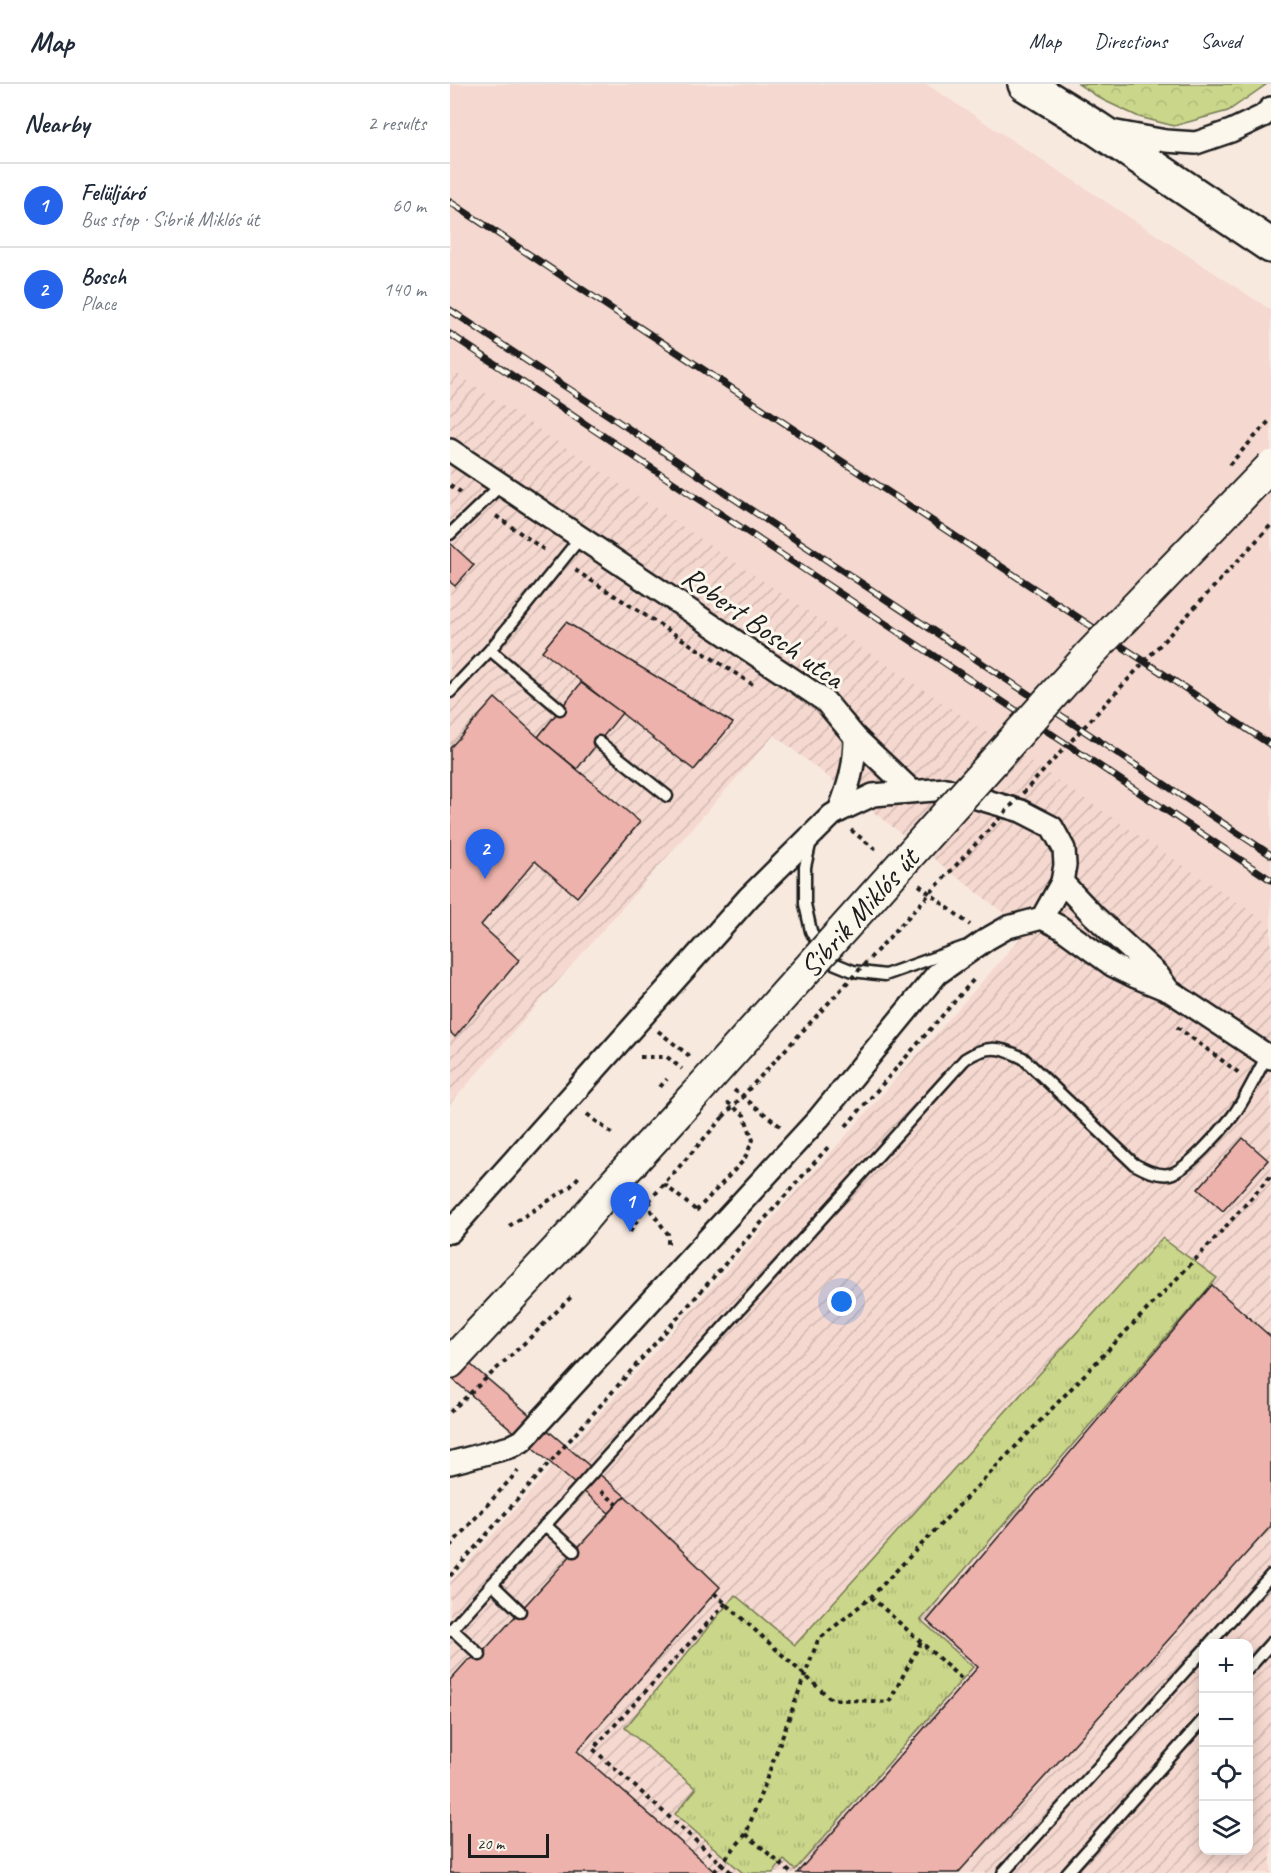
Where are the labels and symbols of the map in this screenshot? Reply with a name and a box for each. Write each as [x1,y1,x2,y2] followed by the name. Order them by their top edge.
[675,557,853,698] street label: Robert Bosch utca
[465,830,504,879] pin: 2
[791,838,929,985] street label: Sibrik Miklós út
[610,1182,650,1232] pin: 1
[827,1287,856,1316] your location
[468,1831,549,1858] scale bar

